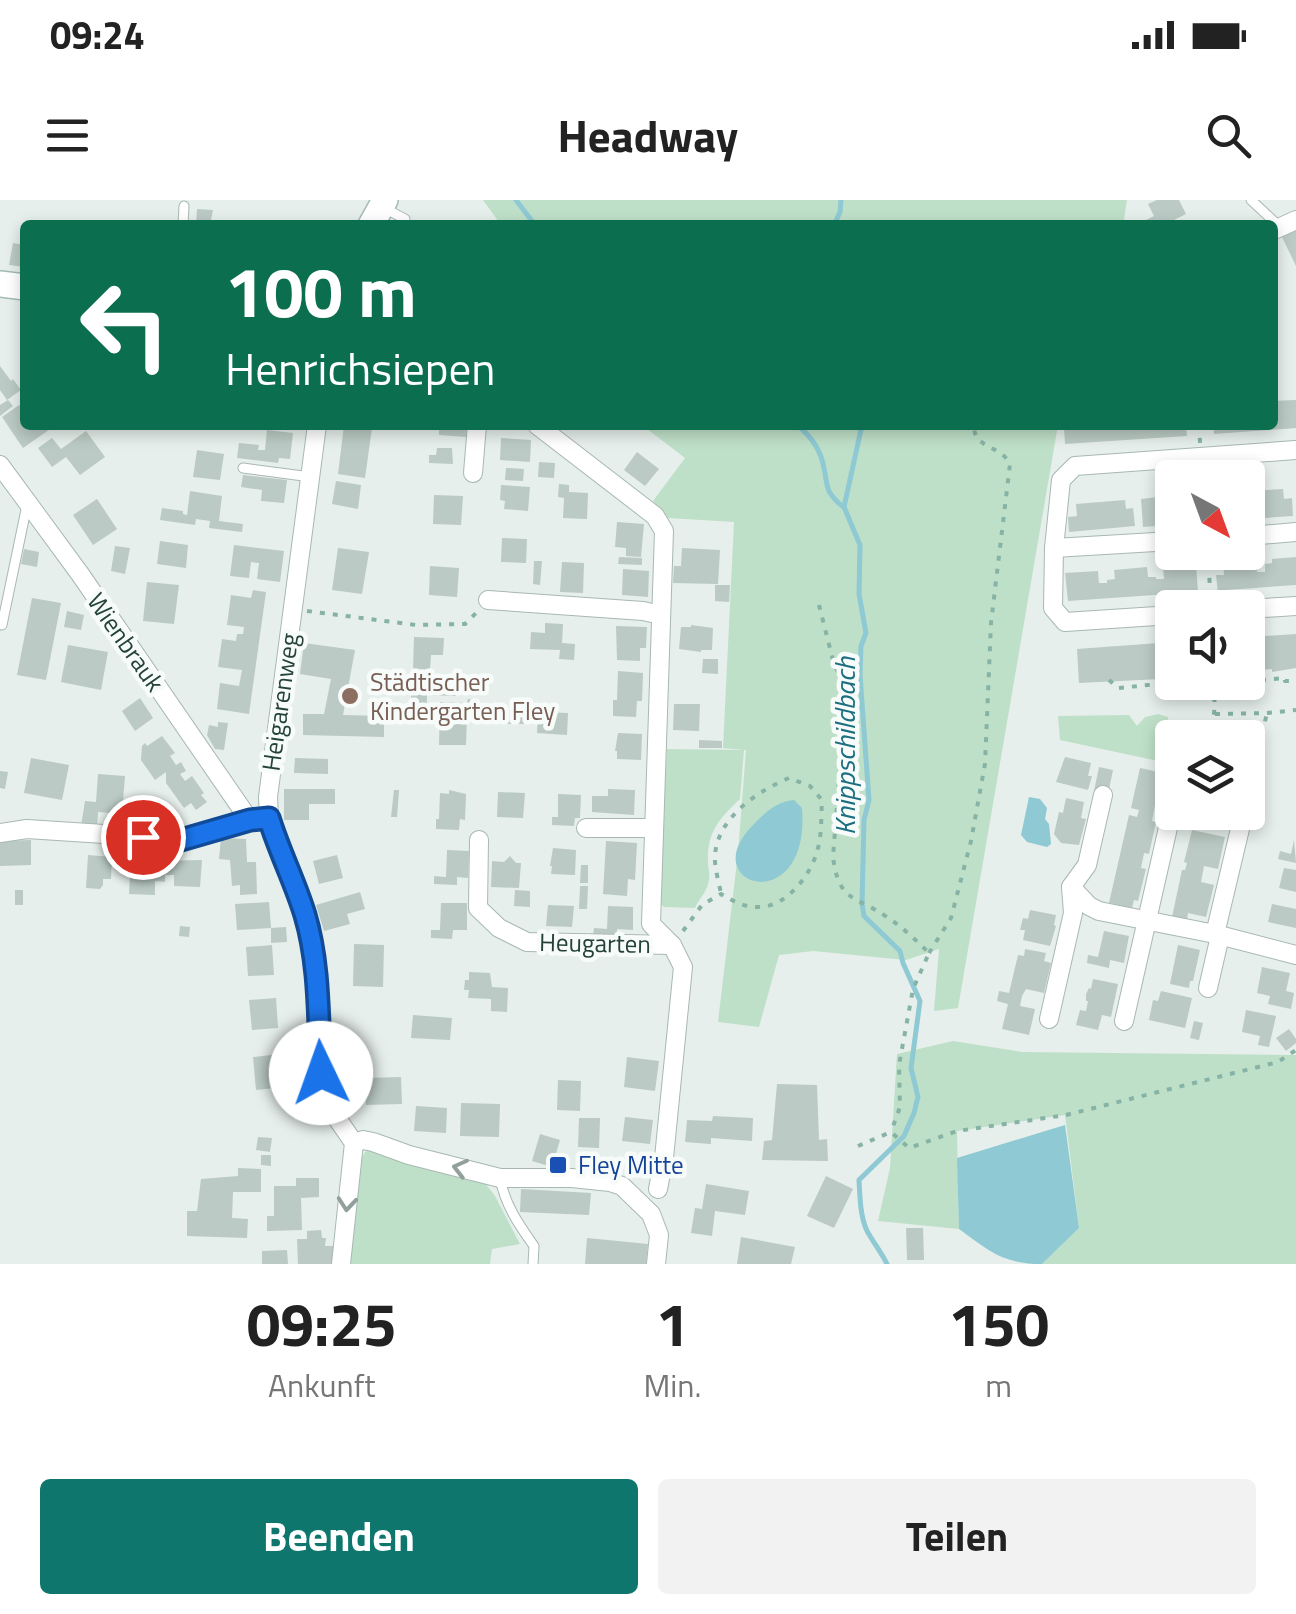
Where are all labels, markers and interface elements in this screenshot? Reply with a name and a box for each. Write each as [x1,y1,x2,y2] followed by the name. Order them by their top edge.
[50,6,145,64] text: 09:24
[558,101,738,169] text: Headway
[40,108,95,163] icon: menu
[1201,108,1256,163] icon: search
[225,238,417,344] text: 100 m
[60,260,190,390] icon: left
[225,334,495,402] text: Henrichsiepen
[1155,460,1265,570] north arrow
[1155,460,1265,830] map controls
[78,585,174,699] street label: Wienbrauk
[1155,590,1265,700] button: sound
[252,630,309,773] street label: Heigarenweg
[823,656,866,835] water label: Knippschildbach
[370,663,555,730] place label: Städtischer Kindergarten Fley
[339,685,361,707] marker: Städtischer Kindergarten Fley
[1155,720,1265,830] button: layers
[101,795,186,880] pin
[116,810,171,865] icon: arrive
[539,923,651,963] street label: Heugarten
[269,1021,373,1125] position arrow
[578,1146,684,1184] place label: Fley Mitte
[547,1154,569,1176] marker: Fley Mitte
[452,1159,469,1180] one-way arrow
[337,1196,359,1212] one-way arrow
[247,1278,397,1369] text: 09:25
[656,1278,689,1369] text: 1
[948,1278,1049,1369] text: 150
[268,1361,376,1409] text: Ankunft
[643,1361,701,1409] text: Min.
[985,1361,1012,1409] text: m
[40,1479,638,1594] button: Beenden
[658,1479,1256,1594] button: Teilen

